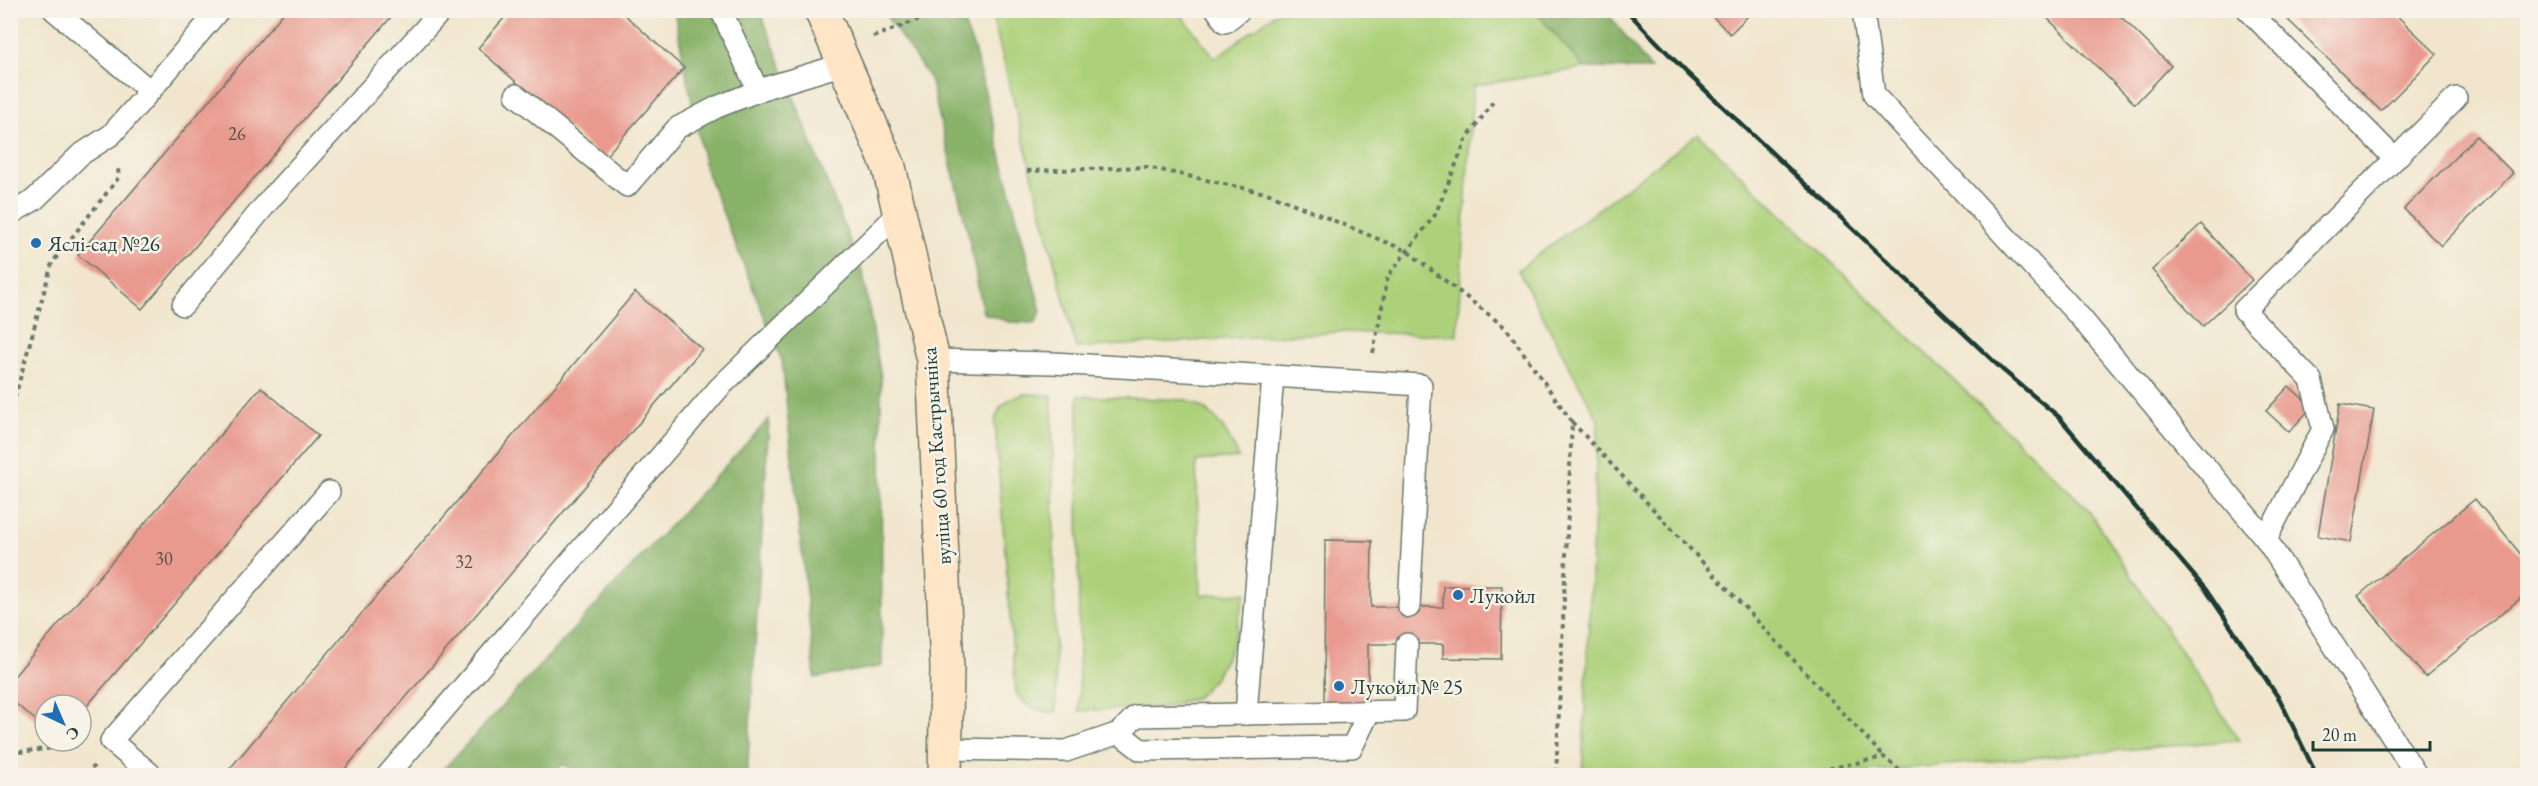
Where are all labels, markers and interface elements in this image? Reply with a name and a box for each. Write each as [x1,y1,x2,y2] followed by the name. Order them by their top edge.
[228,122,246,145] house number: 26
[47,230,160,257] place label: Яслі-сад №26
[29,236,43,250] marker: Яслі-сад №26
[915,346,957,566] street label: вуліца 60 год Кастрычніка
[155,547,173,570] house number: 30
[455,550,473,573] house number: 32
[1470,582,1535,609] place label: Лукойл
[1451,588,1465,602] marker: Лукойл
[1351,673,1463,700] place label: Лукойл № 25
[1332,679,1346,693] marker: Лукойл № 25
[33,693,93,753] north arrow
[2313,714,2430,752] scale bar
[62,722,84,745] text: С
[2322,723,2357,746] text: 20 m

